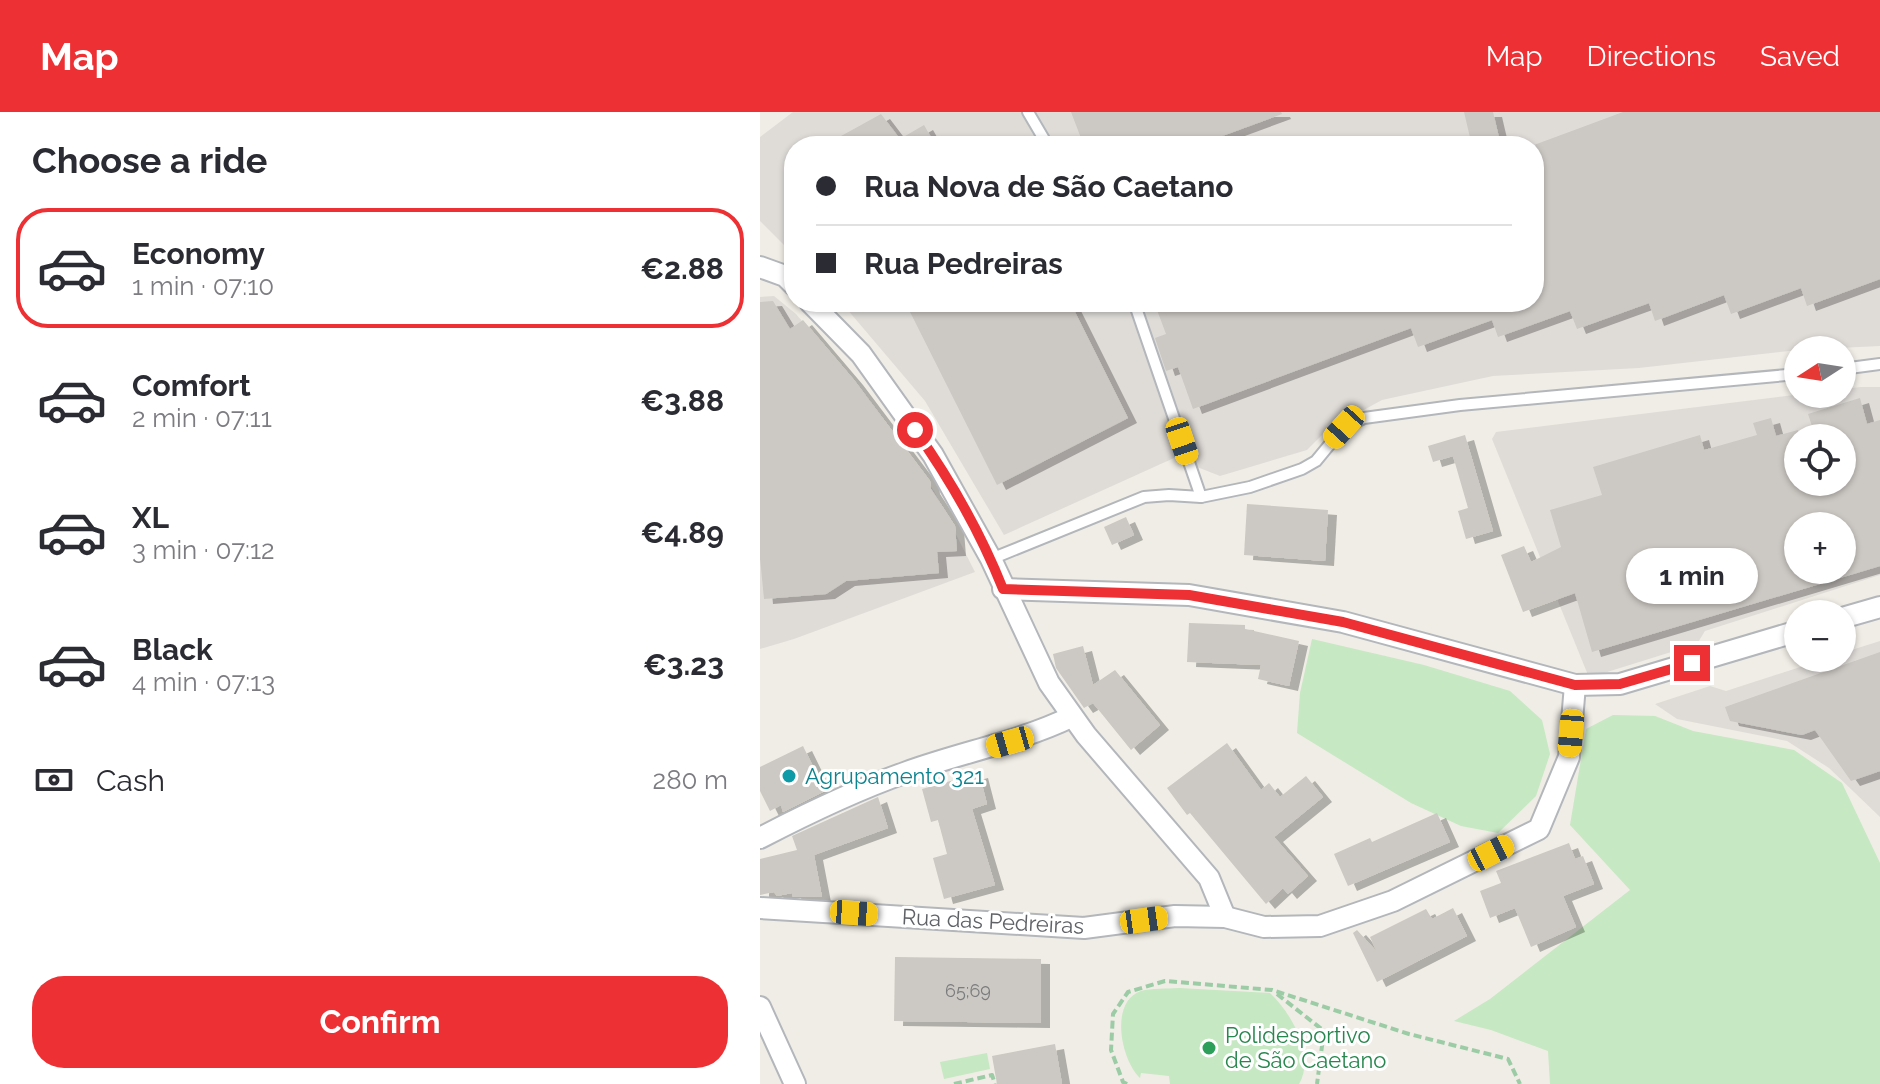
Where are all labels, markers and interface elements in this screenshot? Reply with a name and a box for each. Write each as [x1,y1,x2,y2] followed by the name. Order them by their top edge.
[40,34,119,79] text: Map
[1486,40,1543,73] text: Map
[1587,40,1716,73] text: Directions
[1760,40,1840,73] text: Saved
[32,139,267,181] text: Choose a ride
[864,169,1234,204] text: Rua Nova de São Caetano
[36,232,108,304] icon: car
[132,236,265,271] text: Economy
[864,246,1063,281] text: Rua Pedreiras
[640,251,724,286] text: €2.88
[132,271,274,301] text: 1 min · 07:10
[1784,336,1856,408] north arrow
[1784,336,1856,672] map controls
[36,364,108,436] icon: car
[132,368,251,403] text: Comfort
[640,383,724,418] text: €3.88
[1319,401,1369,453] car
[132,403,272,433] text: 2 min · 07:11
[897,412,933,448] route start
[1163,414,1201,468] car
[1784,424,1856,496] button: locate
[36,496,108,568] icon: car
[132,500,169,535] text: XL
[1784,512,1856,584] button: +
[640,515,724,550] text: €4.89
[132,535,275,565] text: 3 min · 07:12
[1626,547,1758,603] callout: 1 min
[1659,561,1725,591] text: 1 min
[1784,600,1856,672] button: −
[36,628,108,700] icon: car
[132,632,213,667] text: Black
[1674,645,1710,681] route end
[643,647,724,682] text: €3.23
[132,667,275,697] text: 4 min · 07:13
[1557,708,1585,758] car
[984,724,1036,760] car
[32,758,76,802] icon: cash
[96,763,165,798] text: Cash
[805,763,984,789] place label: Agrupamento 321
[653,765,728,795] text: 280 m
[780,767,798,785] marker: Agrupamento 321
[1464,831,1518,875] car
[829,899,879,927] car
[901,903,1085,939] street label: Rua das Pedreiras
[1119,905,1169,935] car
[32,976,728,1068] button: Confirm
[945,980,991,1001] house number: 65;69
[1225,1022,1386,1073] place label: Polidesportivo de São Caetano
[1200,1039,1218,1057] marker: Polidesportivo de São Caetano

